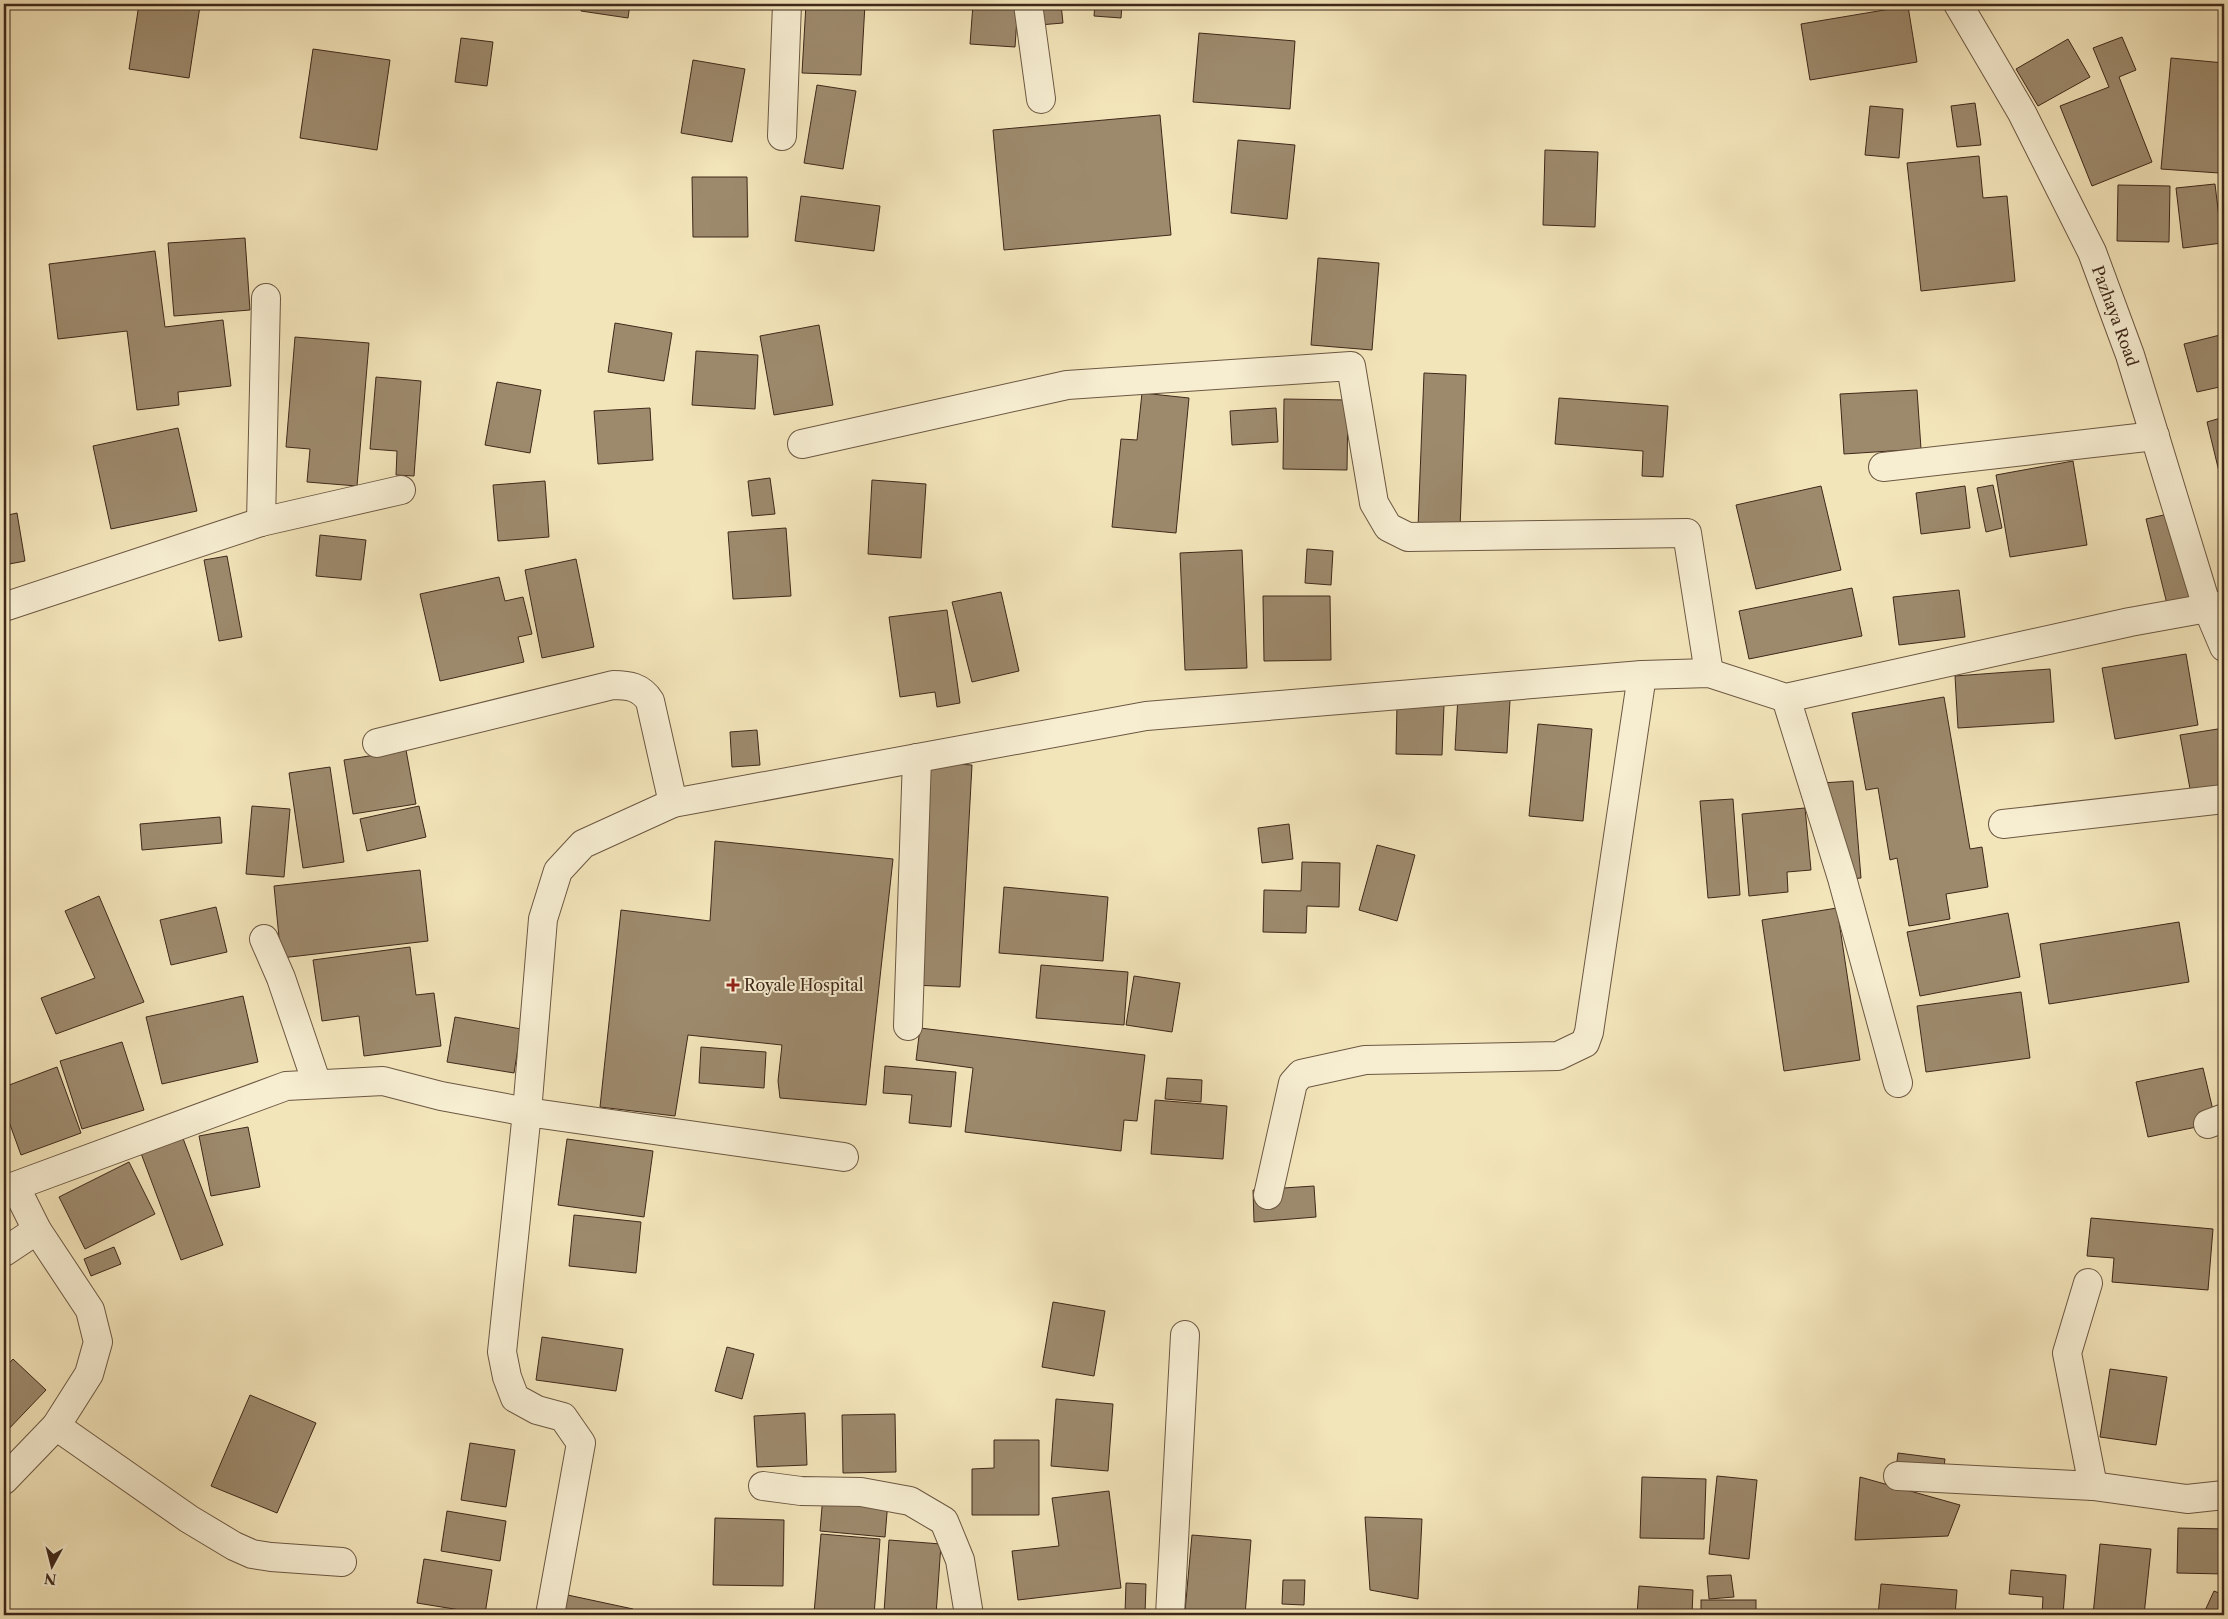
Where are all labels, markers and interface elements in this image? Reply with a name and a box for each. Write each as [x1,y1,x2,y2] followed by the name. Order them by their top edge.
[2088,263,2143,369] street label: Pazhaya Road
[744,975,864,995] place label: Royale Hospital
[726,978,740,992] marker: Royale Hospital
[28,1542,78,1592] north arrow
[43,1569,58,1589] text: N

